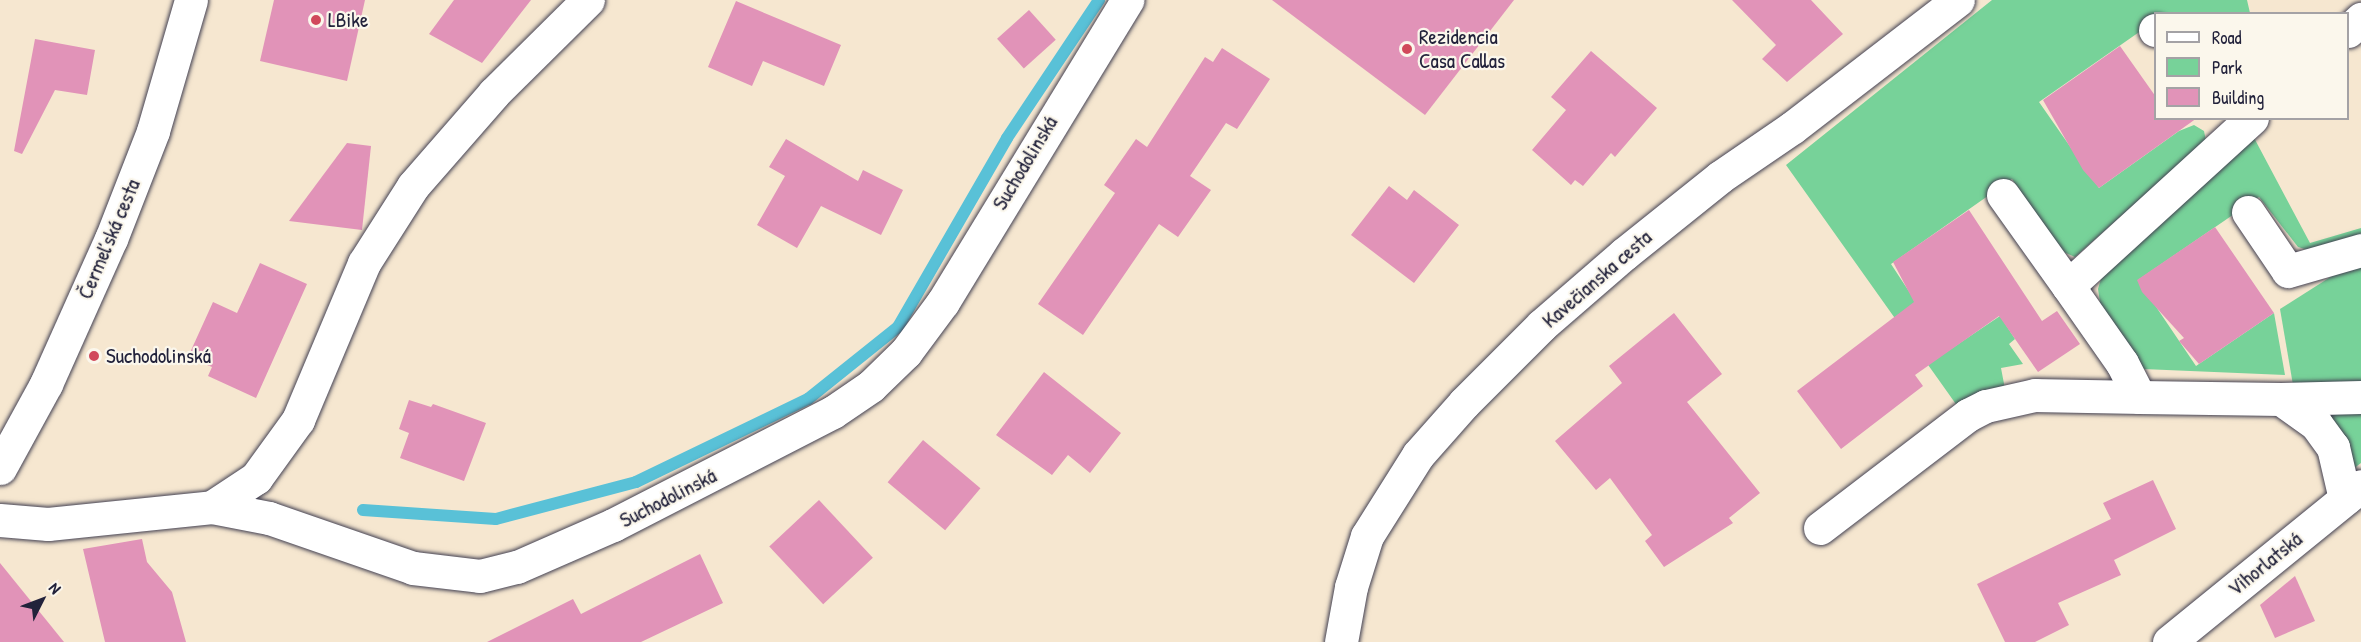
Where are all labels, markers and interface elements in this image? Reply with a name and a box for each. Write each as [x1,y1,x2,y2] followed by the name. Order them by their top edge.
[328,7,368,33] place label: LBike
[2154,12,2349,120] legend
[309,13,323,27] marker: LBike
[1419,24,1505,74] place label: Rezidencia Casa Callas
[2212,25,2242,50] text: Road
[1400,42,1414,56] marker: Rezidencia Casa Callas
[2212,55,2242,80] text: Park
[2212,85,2264,110] text: Building
[987,112,1063,214] street label: Suchodolinská
[72,175,146,303] street label: Čermeľská cesta
[1537,225,1657,333] street label: Kavečianska cesta
[106,343,211,369] place label: Suchodolinská
[87,349,101,363] marker: Suchodolinská
[616,463,720,533] street label: Suchodolinská
[2223,527,2307,601] street label: Vihorlatská
[12,570,72,630] north arrow
[44,577,66,598] text: N

